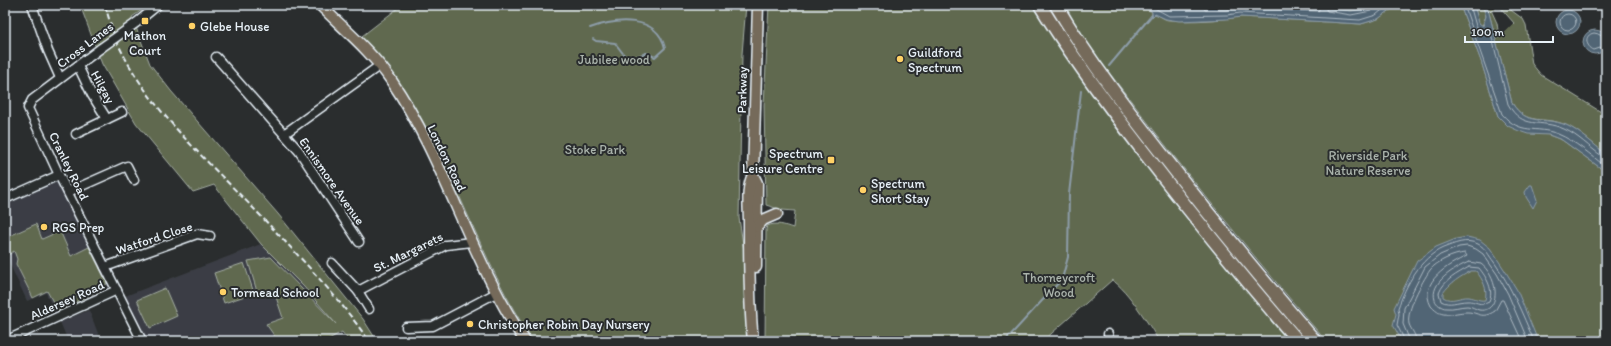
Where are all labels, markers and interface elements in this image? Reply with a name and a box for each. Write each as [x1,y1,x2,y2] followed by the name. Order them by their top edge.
[140,16,150,26] marker: Mathon Court
[1465,18,1553,44] scale bar
[54,19,116,71] street label: Cross Lanes
[200,19,270,34] place label: Glebe House
[187,21,197,31] marker: Glebe House
[1471,25,1504,39] text: 100 m
[124,28,167,58] place label: Mathon Court
[908,45,962,75] place label: Guildford Spectrum
[578,52,650,67] park label: Jubilee wood
[895,54,905,64] marker: Guildford Spectrum
[734,66,750,114] street label: Parkway
[88,68,118,106] street label: Hilgay
[424,122,470,194] street label: London Road
[46,129,92,203] street label: Cranley Road
[296,134,368,228] street label: Ennismore Avenue
[565,142,626,157] park label: Stoke Park
[742,146,824,176] place label: Spectrum Leisure Centre
[1325,148,1411,178] park label: Riverside Park Nature Reserve
[826,155,836,165] marker: Spectrum Leisure Centre
[871,176,929,206] place label: Spectrum Short Stay
[858,185,868,195] marker: Spectrum Short Stay
[114,219,194,257] street label: Watford Close
[52,220,104,235] place label: RGS Prep
[39,222,49,232] marker: RGS Prep
[371,229,445,275] street label: St. Margarets
[1023,270,1096,300] park label: Thorneycroft Wood
[28,277,106,323] street label: Aldersey Road
[231,285,320,300] place label: Tormead School
[218,287,228,297] marker: Tormead School
[478,317,650,332] place label: Christopher Robin Day Nursery
[465,319,475,329] marker: Christopher Robin Day Nursery

